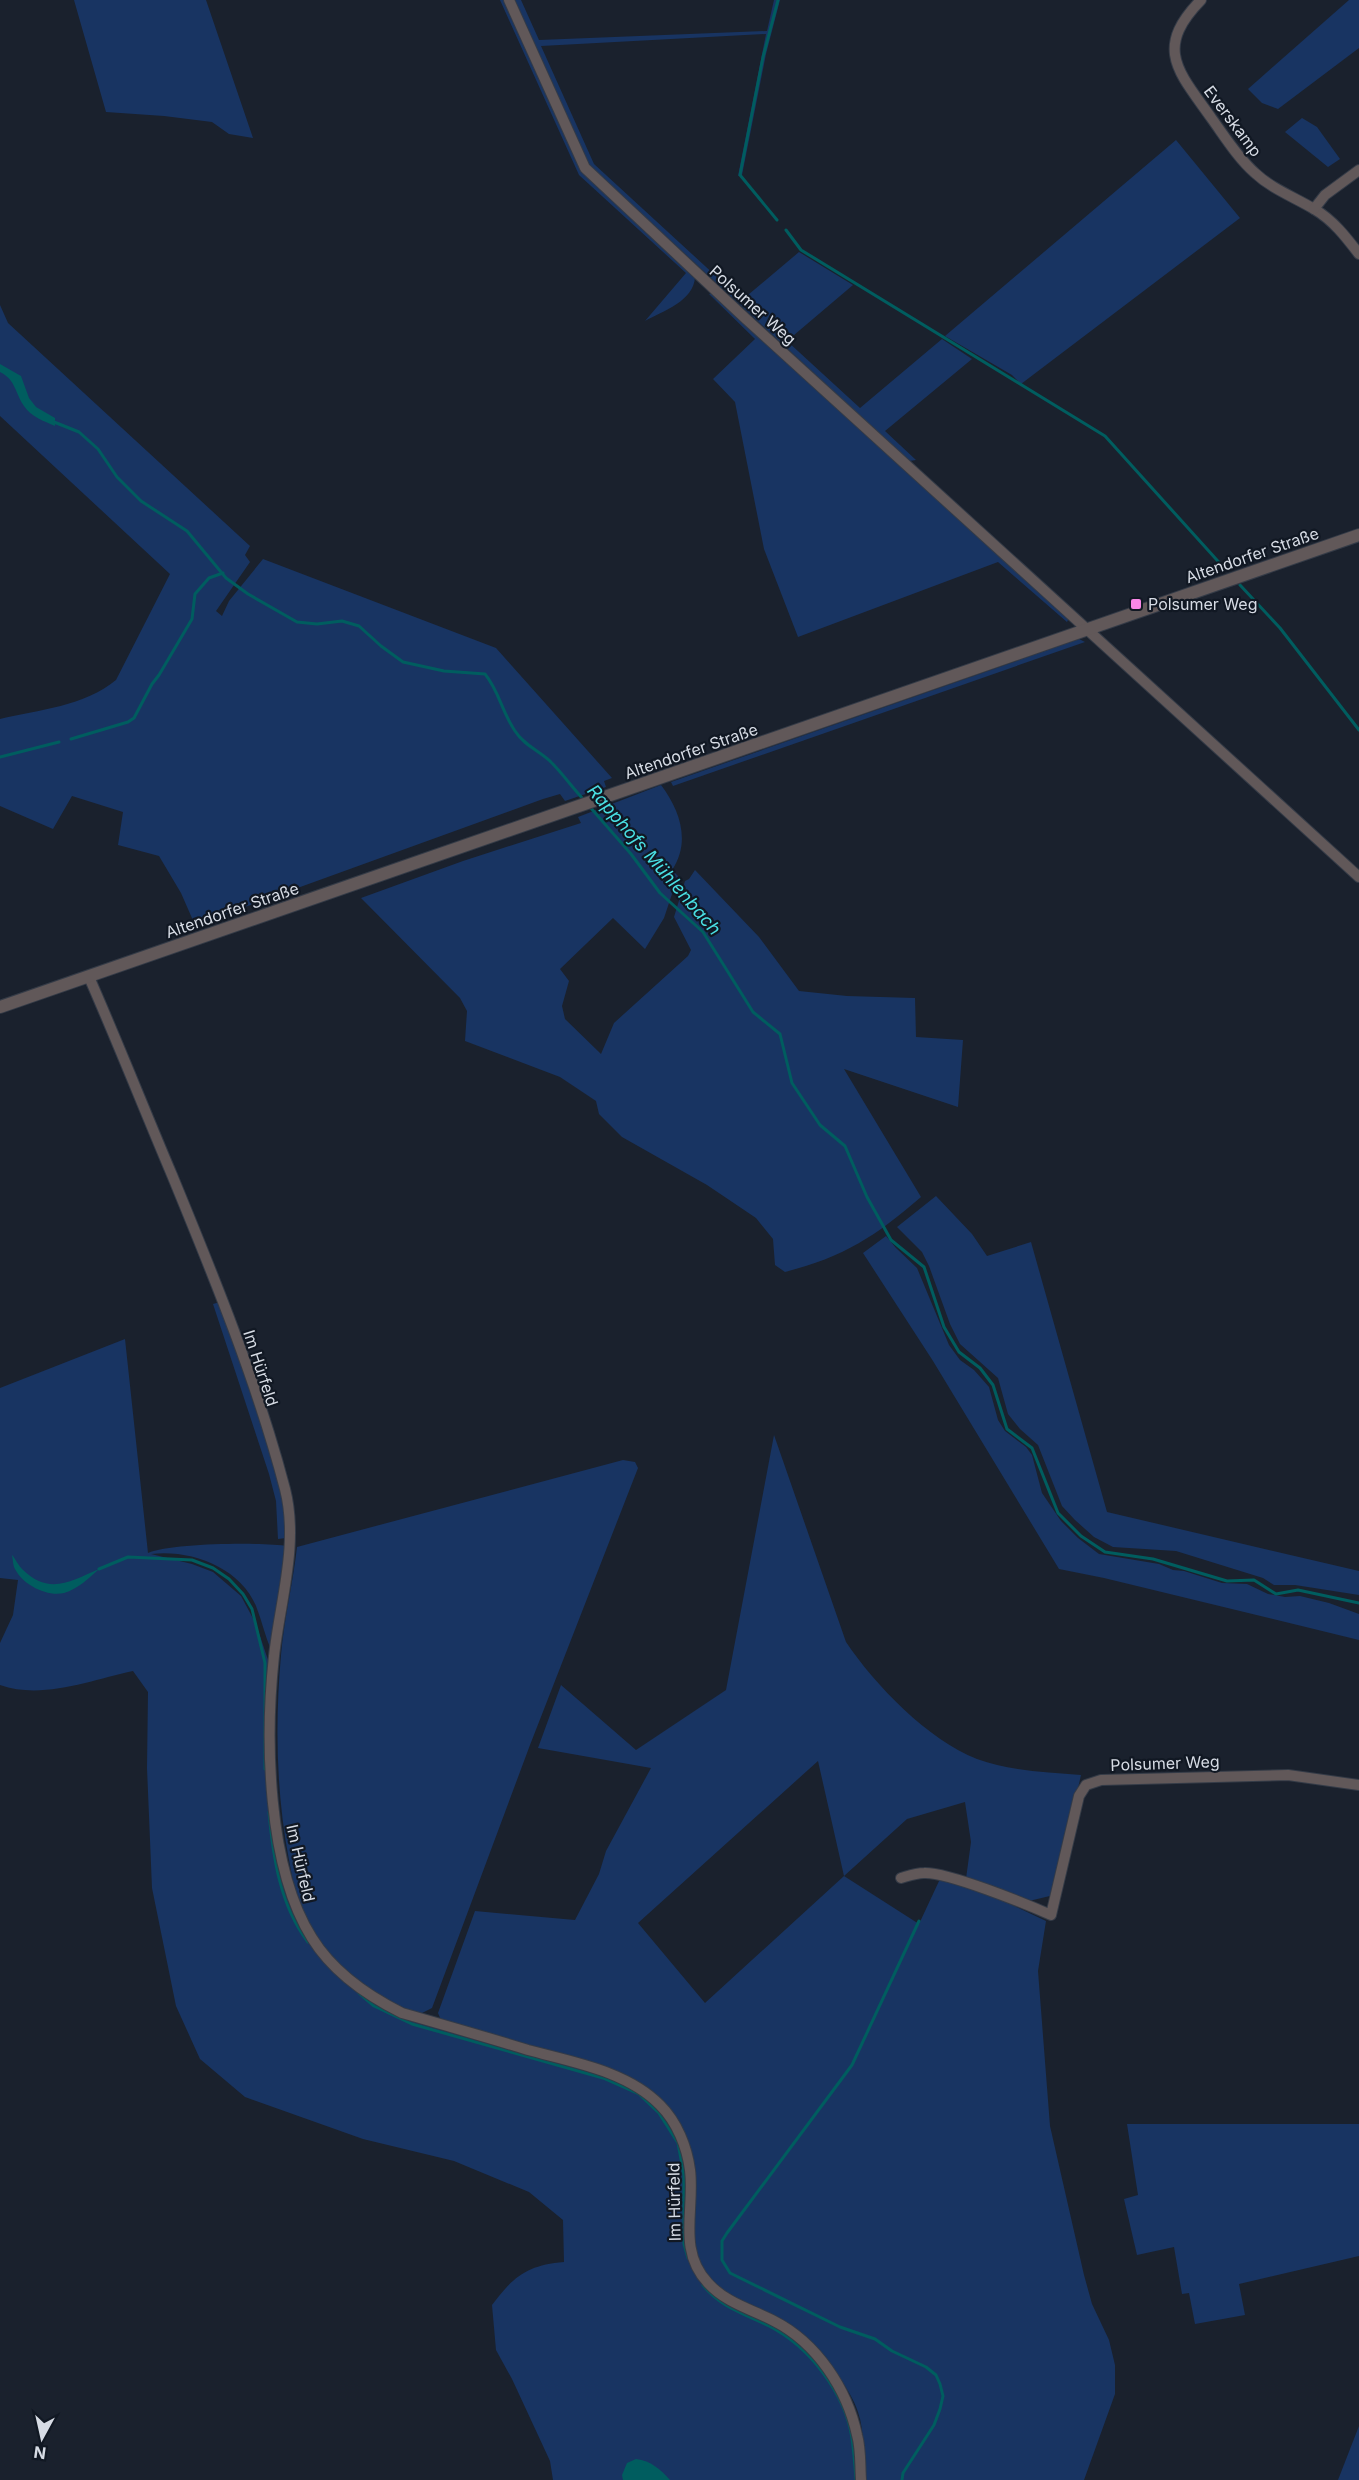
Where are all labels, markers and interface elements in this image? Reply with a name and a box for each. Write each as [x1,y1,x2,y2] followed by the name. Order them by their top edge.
[1200,82,1266,160] street label: Everskamp
[706,261,800,349] street label: Polsumer Weg
[1183,523,1321,587] street label: Altendorfer Straße
[1148,594,1257,614] place label: Polsumer Weg
[1129,597,1143,611] marker: Polsumer Weg
[622,719,760,783] street label: Altendorfer Straße
[583,780,726,939] water label: Rapphofs Mühlenbach
[163,878,301,942] street label: Altendorfer Straße
[239,1327,283,1409] street label: Im Hürfeld
[1110,1751,1220,1775] street label: Polsumer Weg
[282,1822,320,1904] street label: Im Hürfeld
[663,2162,685,2242] street label: Im Hürfeld
[12,2408,72,2468] north arrow
[32,2442,47,2464] text: N

